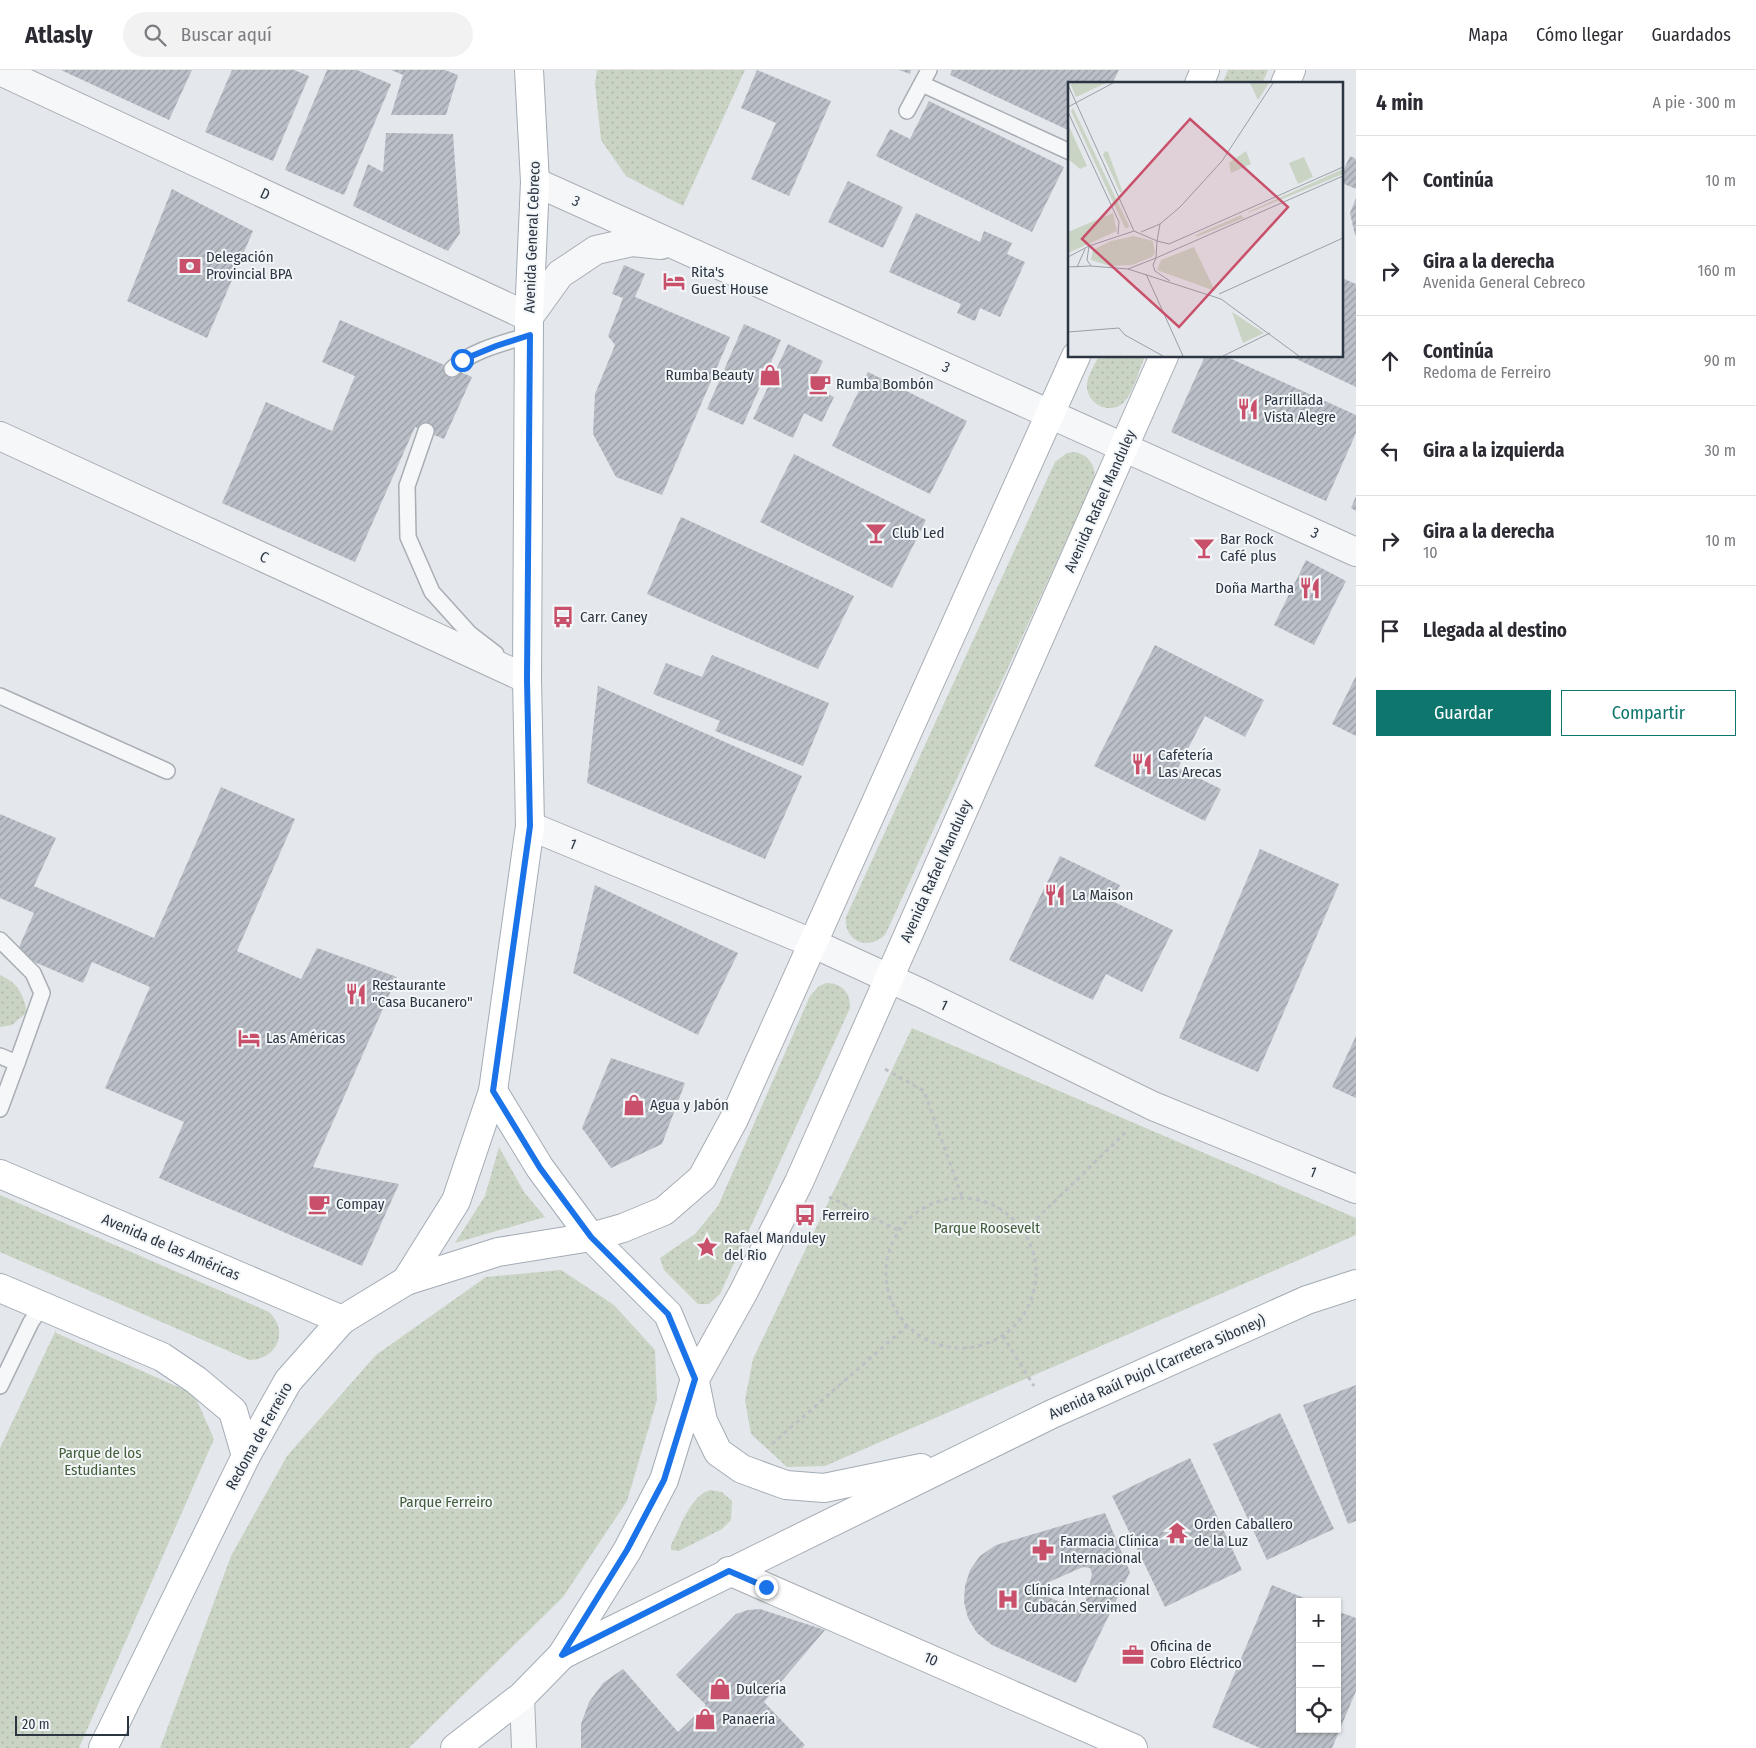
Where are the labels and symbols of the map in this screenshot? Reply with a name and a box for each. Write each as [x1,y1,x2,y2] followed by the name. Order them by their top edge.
[1068,82,1344,358] inset map
[520,161,544,313] street label: Avenida General Cebreco
[257,184,273,204] street label: D
[569,191,583,211] street label: 3
[206,248,293,283] place label: Delegación Provincial BPA
[177,253,203,279] bank icon: Delegación Provincial BPA
[691,263,768,298] place label: Rita's Guest House
[661,268,687,294] hotel icon: Rita's Guest House
[451,349,474,372] route start
[939,357,953,377] street label: 3
[757,362,783,388] shop icon: Rumba Beauty
[665,366,754,384] place label: Rumba Beauty
[807,371,833,397] cafe icon: Rumba Bombón
[836,375,934,393] place label: Rumba Bombón
[1264,391,1336,426] place label: Parrillada Vista Alegre
[1235,396,1261,422] restaurant icon: Parrillada Vista Alegre
[1060,427,1140,575] street label: Avenida Rafael Manduley
[863,520,889,546] bar icon: Club Led
[1308,523,1322,543] street label: 3
[892,524,945,542] place label: Club Led
[1220,530,1276,565] place label: Bar Rock Café plus
[1191,535,1217,561] bar icon: Bar Rock Café plus
[257,547,272,567] street label: C
[1297,575,1323,601] restaurant icon: Doña Martha
[1215,579,1294,597] place label: Doña Martha
[550,604,576,630] bus stop icon: Carr. Caney
[580,608,648,626] place label: Carr. Caney
[1158,746,1222,781] place label: Cafetería Las Arecas
[1129,751,1155,777] restaurant icon: Cafetería Las Arecas
[896,797,976,945] street label: Avenida Rafael Manduley
[567,835,579,853] street label: 1
[1042,882,1068,908] restaurant icon: La Maison
[1072,886,1133,904] place label: La Maison
[372,976,473,1011] place label: Restaurante "Casa Bucanero"
[343,981,369,1007] restaurant icon: Restaurante "Casa Bucanero"
[937,996,951,1014] street label: 1
[236,1025,262,1051] hotel icon: Las Américas
[266,1029,346,1047] place label: Las Américas
[621,1092,647,1118] shop icon: Agua y Jabón
[650,1096,729,1114] place label: Agua y Jabón
[1307,1163,1319,1181] street label: 1
[306,1191,332,1217] cafe icon: Compay
[336,1195,385,1213] place label: Compay
[792,1202,818,1228] bus stop icon: Ferreiro
[822,1206,870,1224] place label: Ferreiro
[99,1210,243,1284] street label: Avenida de las Américas
[934,1219,1040,1237] park label: Parque Roosevelt
[724,1229,826,1264] place label: Rafael Manduley del Rio
[694,1234,720,1260] place icon: Rafael Manduley del Rio
[1046,1311,1268,1423] street label: Avenida Raúl Pujol (Carretera Siboney)
[222,1379,296,1493] street label: Redoma de Ferreiro
[58,1444,142,1479] park label: Parque de los Estudiantes
[399,1493,493,1511] park label: Parque Ferreiro
[1194,1515,1293,1550] place label: Orden Caballero de la Luz
[1164,1520,1190,1546] temple icon: Orden Caballero de la Luz
[1060,1532,1159,1567] place label: Farmacia Clínica Internacional
[1030,1537,1056,1563] pharmacy icon: Farmacia Clínica Internacional
[755,1576,778,1599] route end
[1024,1581,1150,1616] place label: Clínica Internacional Cubacán Servimed
[995,1586,1021,1612] hospital icon: Clínica Internacional Cubacán Servimed
[1150,1637,1242,1672] place label: Oficina de Cobro Eléctrico
[1120,1642,1146,1668] office icon: Oficina de Cobro Eléctrico
[921,1648,941,1670] street label: 10
[707,1676,733,1702] shop icon: Dulcería
[736,1680,786,1698] place label: Dulcería
[692,1706,718,1732] shop icon: Panaería
[722,1710,775,1728] place label: Panaería
[15,1713,129,1736] scale bar

